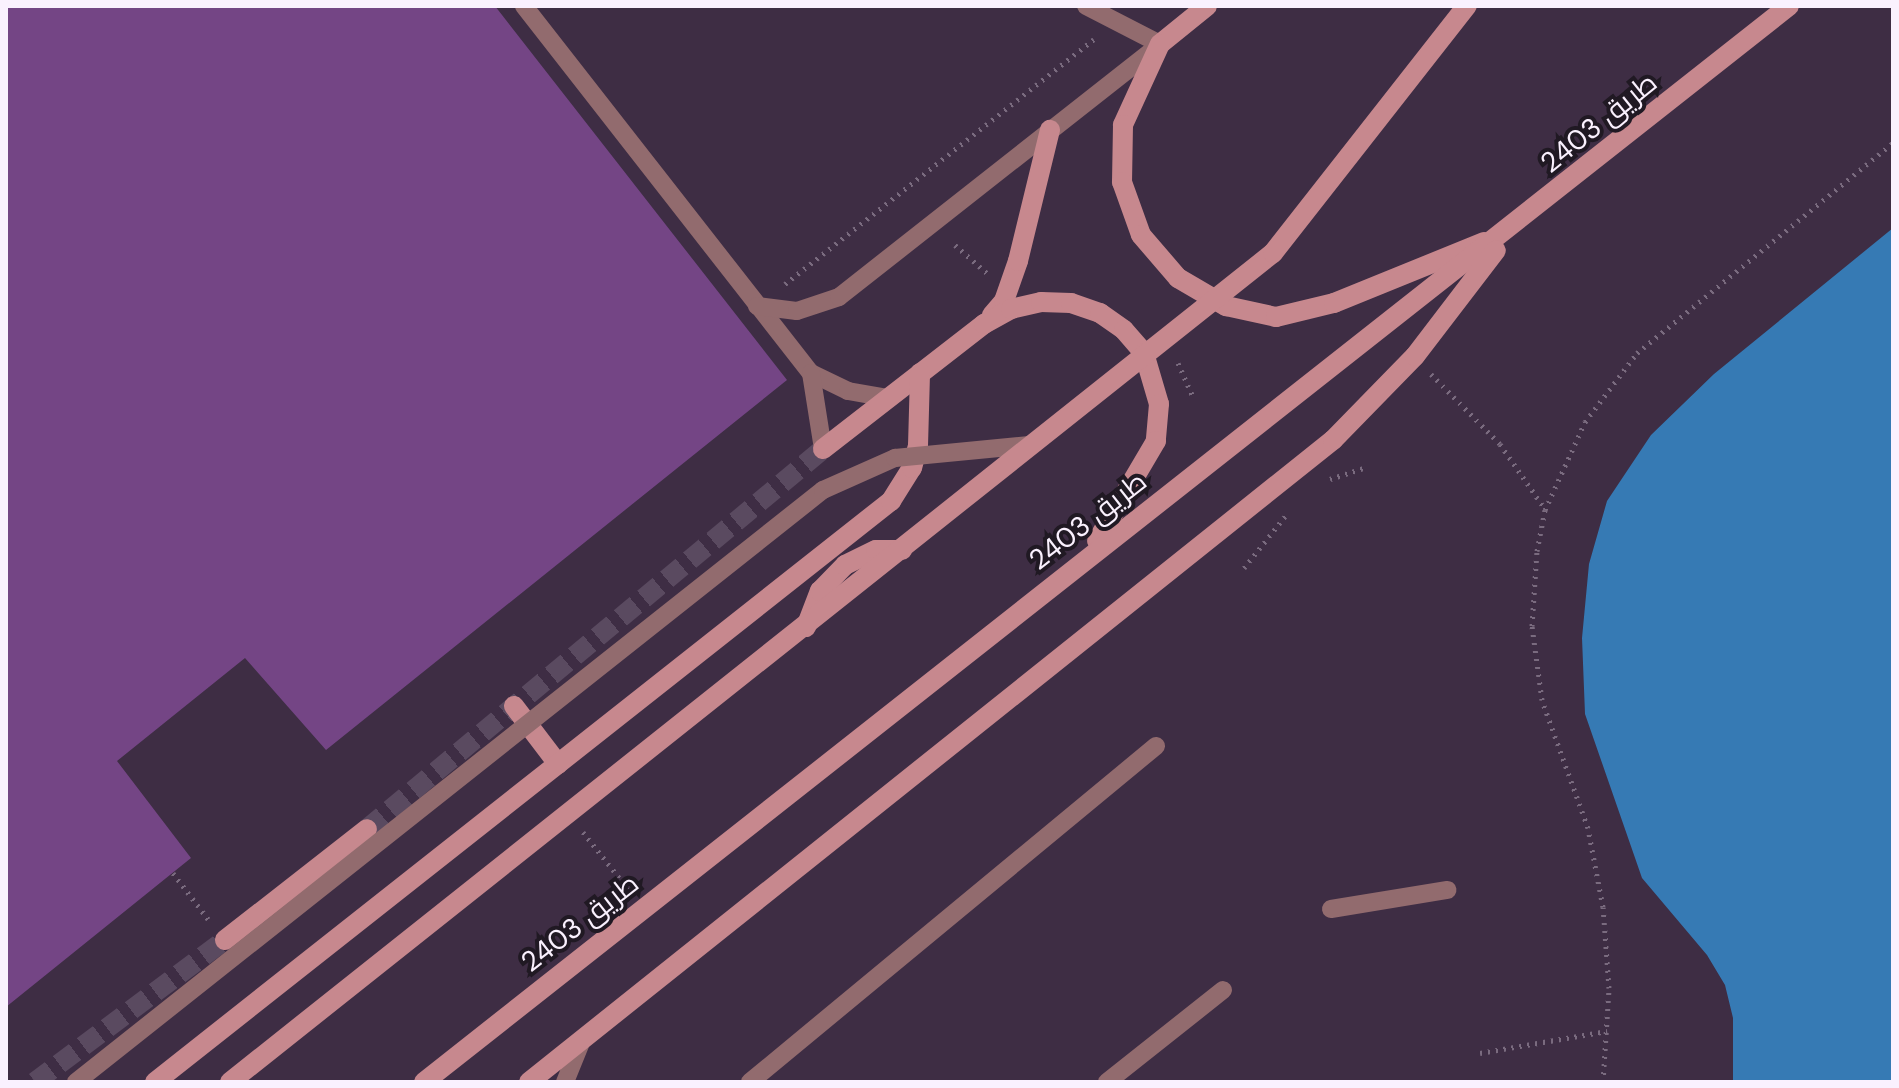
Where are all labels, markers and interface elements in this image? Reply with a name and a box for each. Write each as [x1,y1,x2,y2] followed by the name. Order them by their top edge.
[1534,66,1664,180] street label: طريق 2403
[1023,465,1153,577] street label: طريق 2403
[515,867,645,979] street label: طريق 2403

